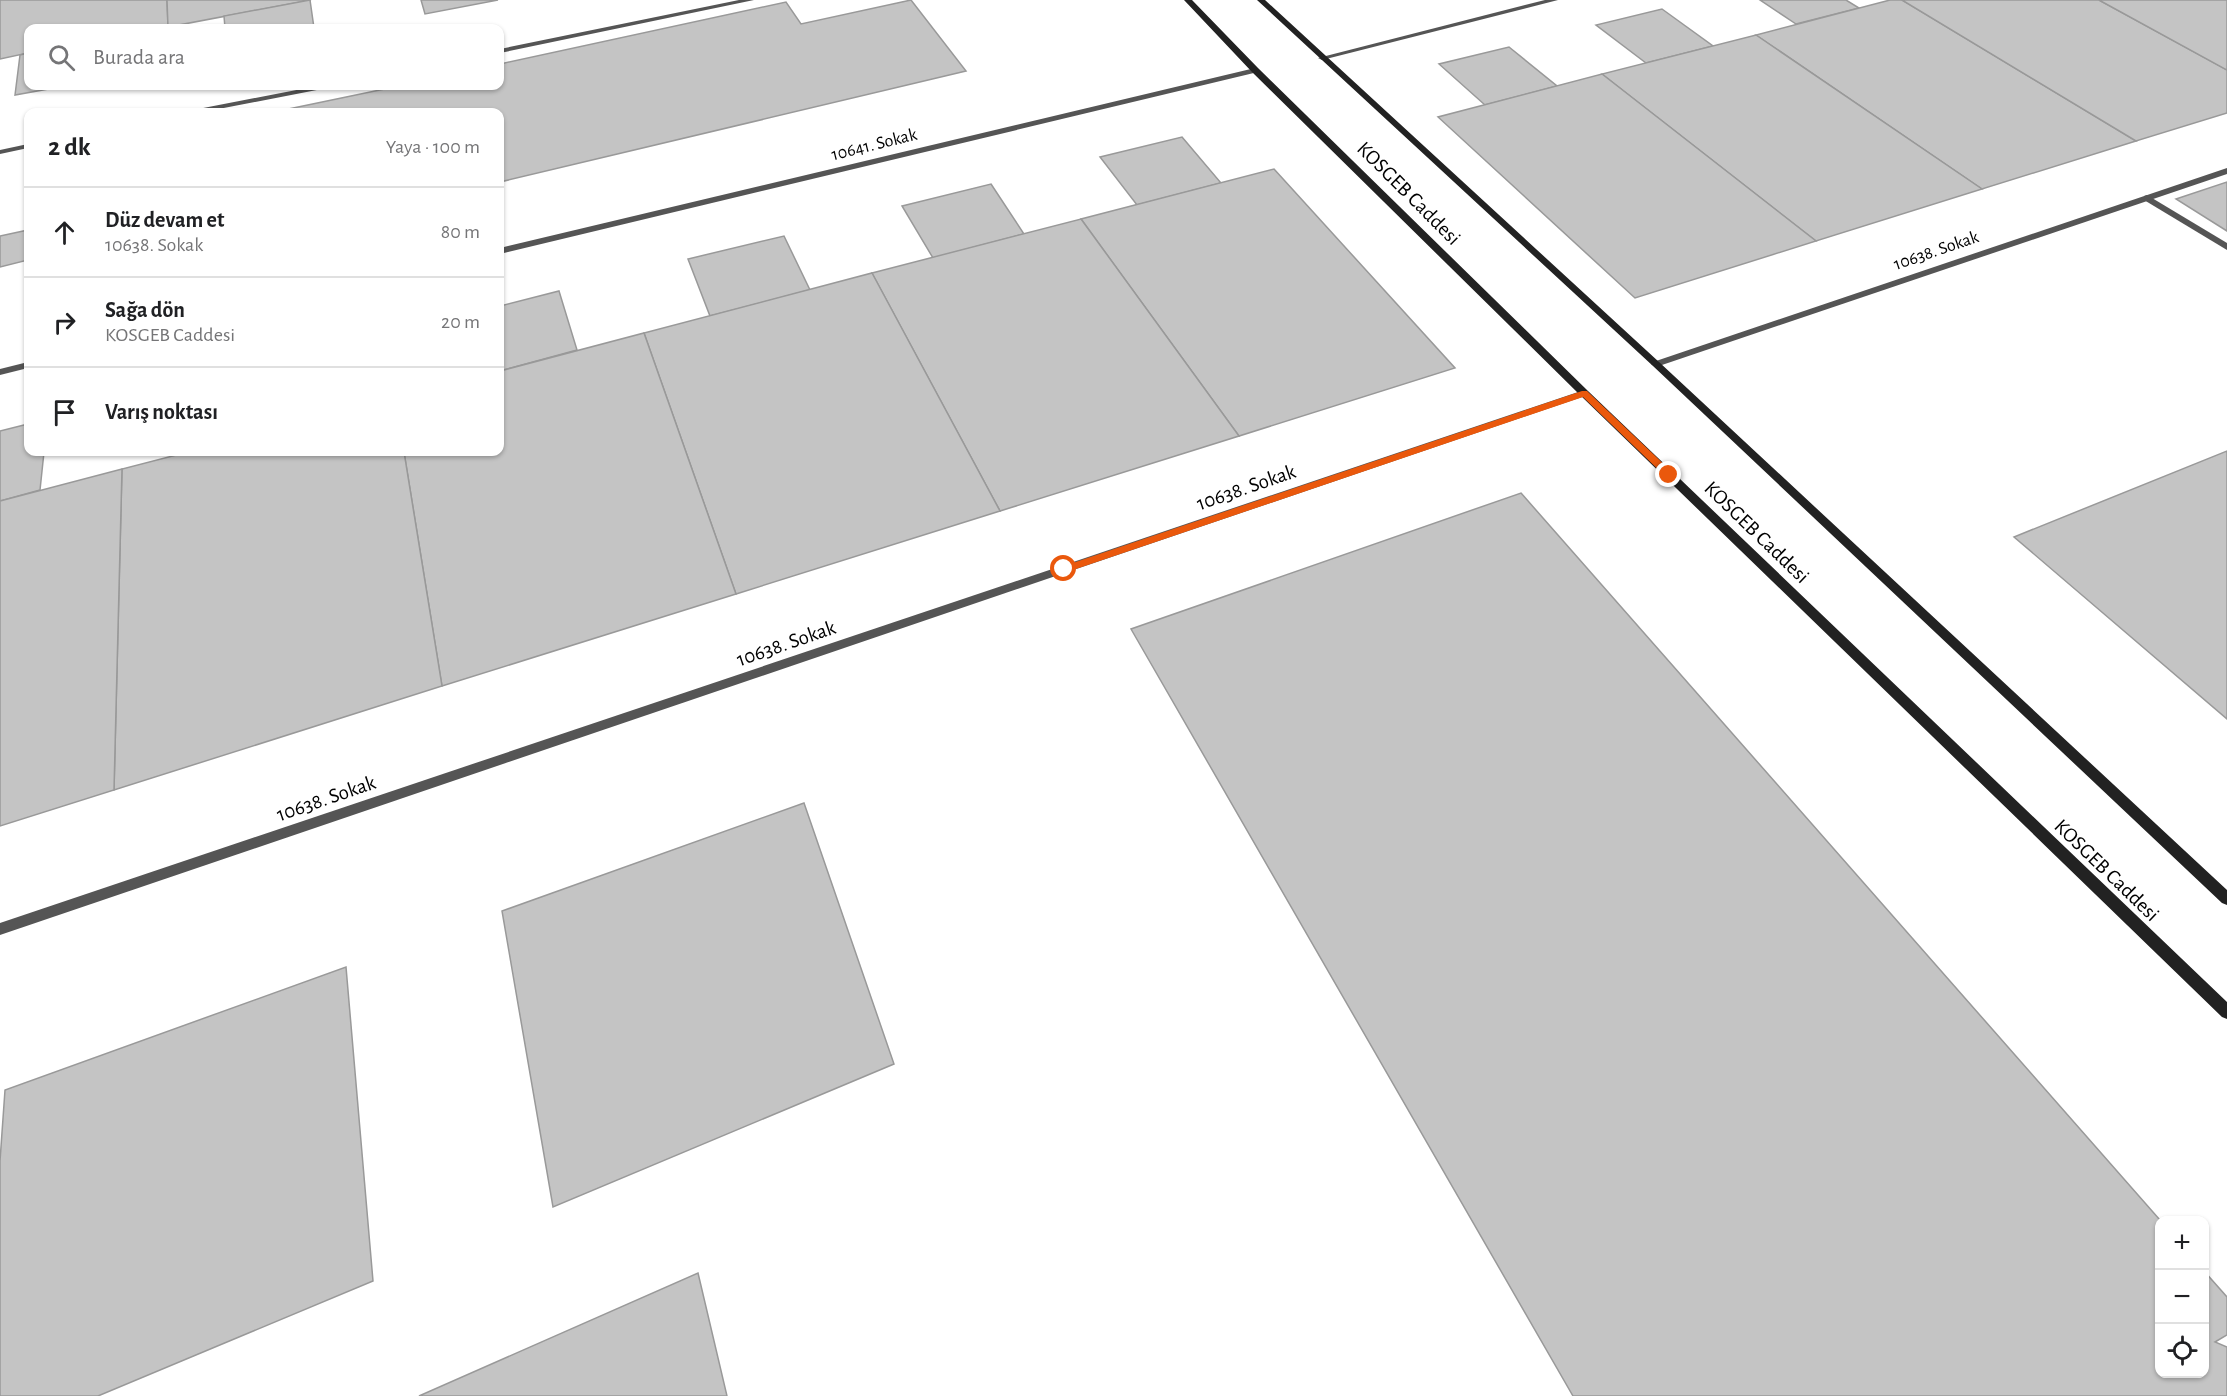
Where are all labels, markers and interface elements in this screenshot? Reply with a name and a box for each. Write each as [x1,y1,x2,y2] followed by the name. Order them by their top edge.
[24,24,504,90] search box
[45,41,78,74] icon: search
[93,46,185,68] text: Burada ara
[830,125,920,164] street label: 10641. Sokak
[48,134,91,160] text: 2 dk
[386,137,480,157] text: Yaya · 100 m
[1353,138,1464,249] street label: KOSGEB Caddesi
[105,209,224,231] text: Düz devam et
[48,216,81,249] icon: ahead
[441,222,480,242] text: 80 m
[1892,228,1982,274] street label: 10638. Sokak
[105,235,203,255] text: 10638. Sokak
[105,299,185,321] text: Sağa dön
[48,306,81,339] icon: right
[441,312,480,332] text: 20 m
[105,325,235,345] text: KOSGEB Caddesi
[48,396,81,429] icon: arrive
[105,401,218,423] text: Varış noktası
[1194,461,1299,514] street label: 10638. Sokak
[1655,461,1681,487] route end
[1700,477,1813,587] street label: KOSGEB Caddesi
[1050,555,1076,581] route start
[734,617,839,670] street label: 10638. Sokak
[274,772,379,825] street label: 10638. Sokak
[2050,815,2163,925] street label: KOSGEB Caddesi
[2155,1216,2209,1378] map controls
[2155,1216,2209,1270] button: +
[2155,1270,2209,1324] button: −
[2155,1324,2209,1378] button: locate

